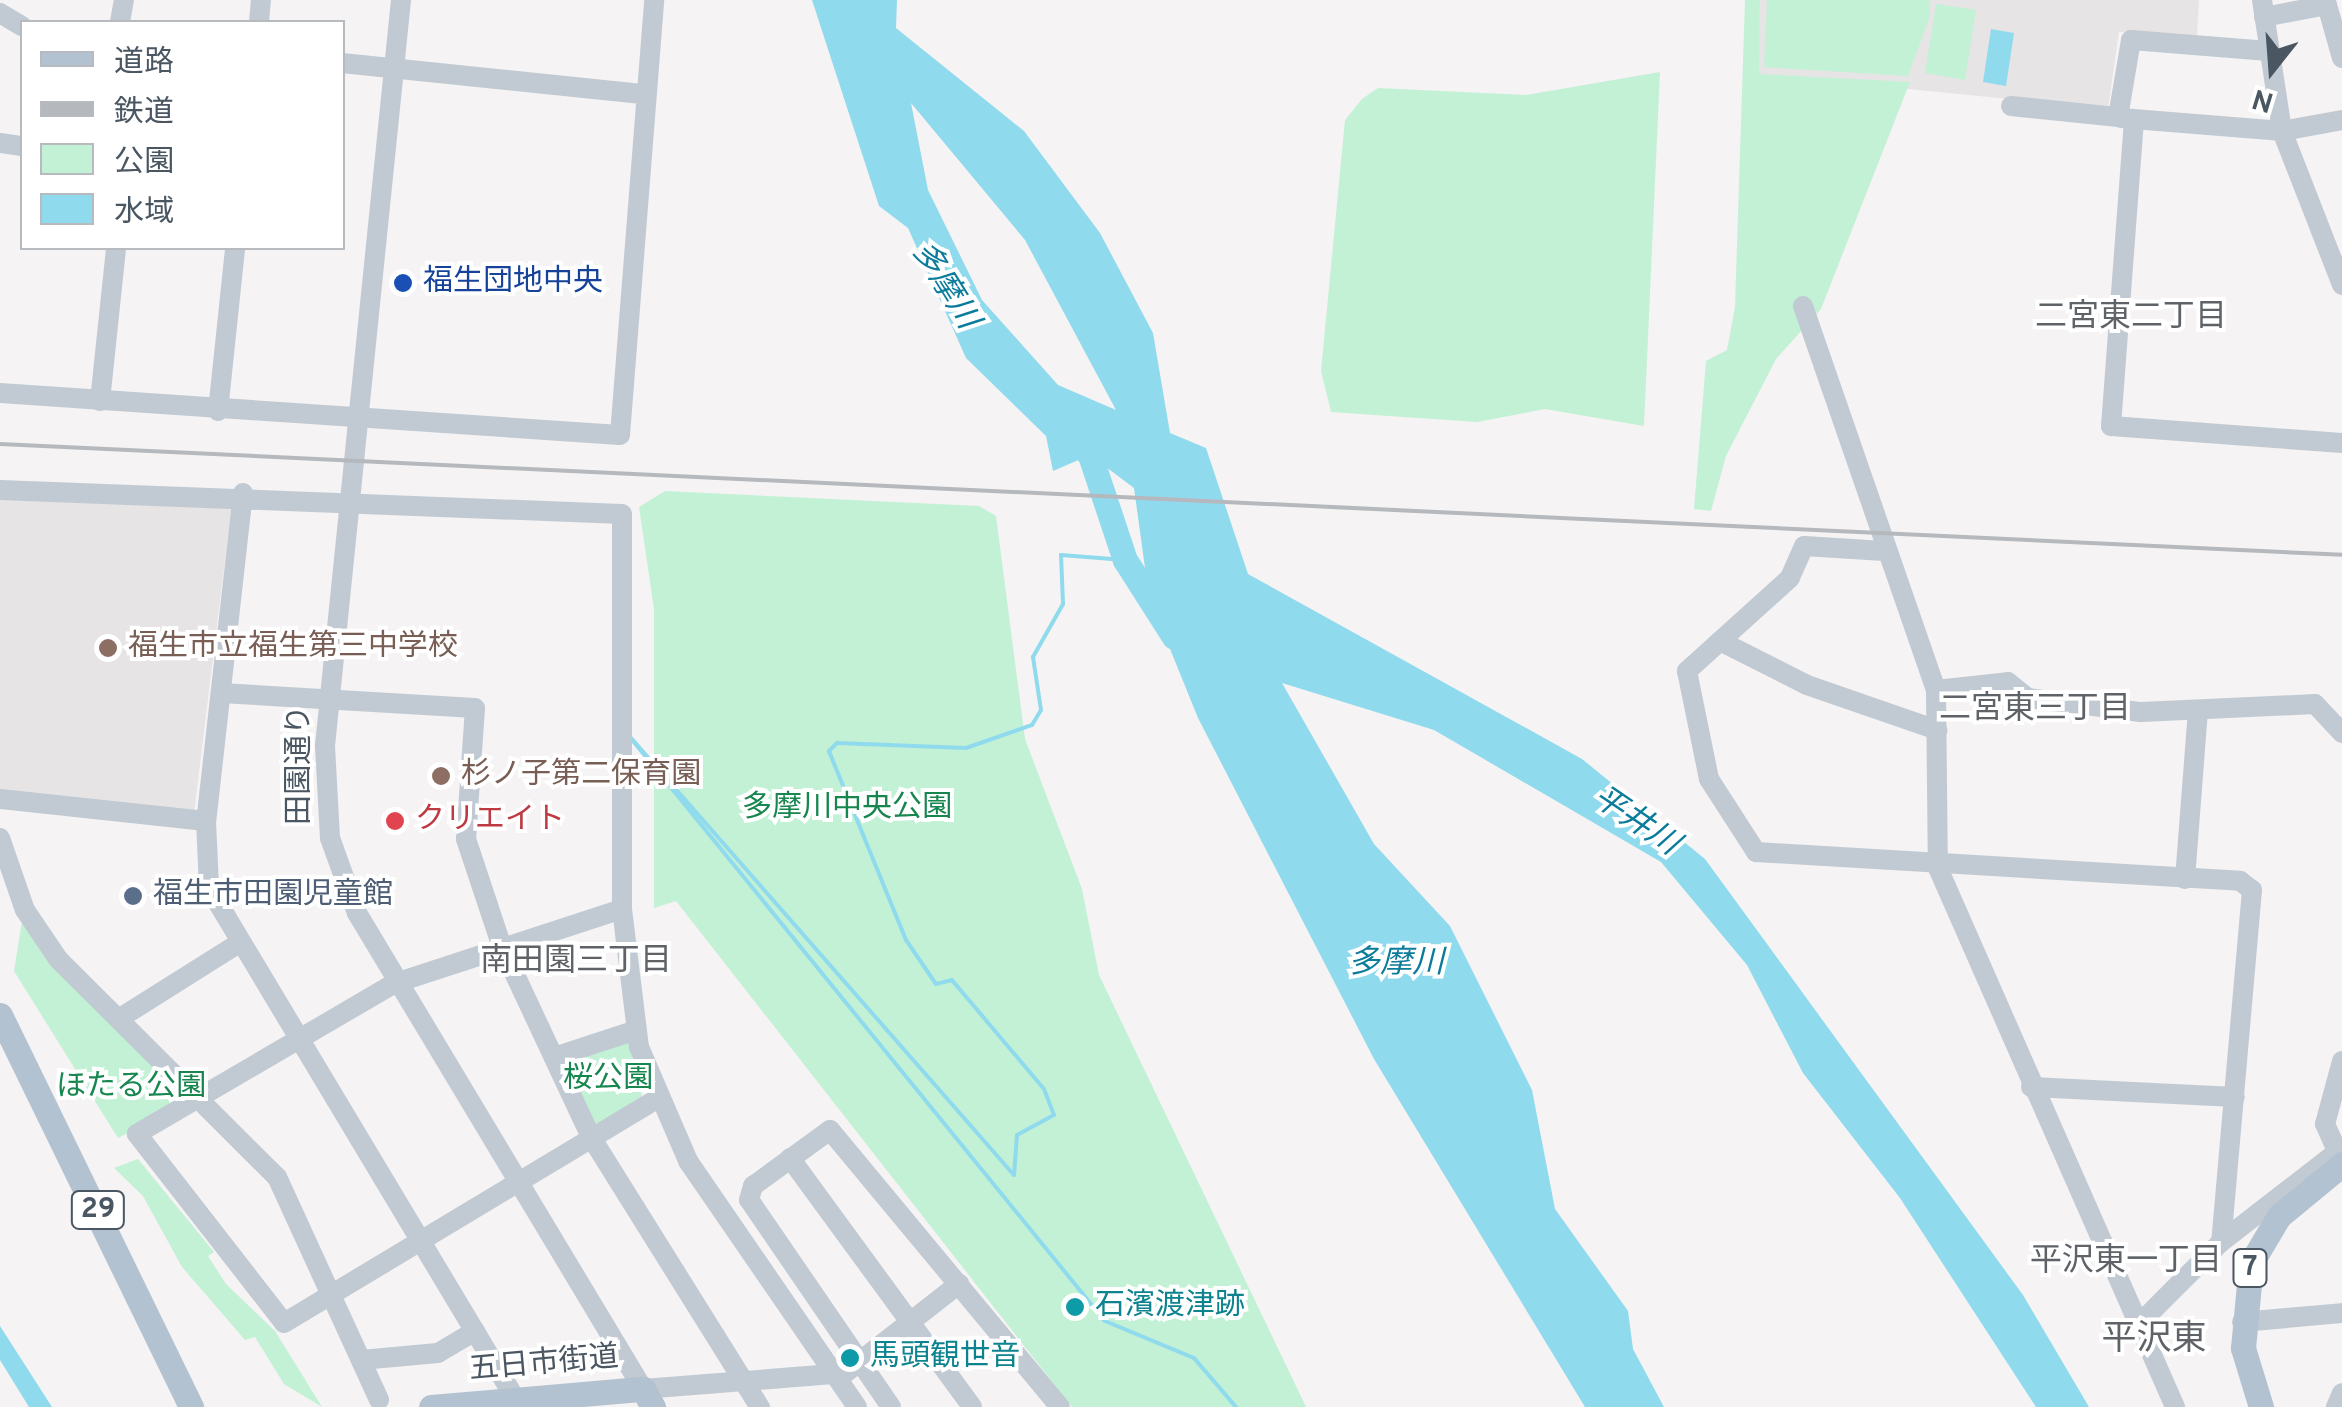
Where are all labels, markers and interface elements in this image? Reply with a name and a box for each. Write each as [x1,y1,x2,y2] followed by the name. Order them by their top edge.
[20,20,345,250] legend
[2222,20,2322,120] north arrow
[114,45,174,82] text: 道路
[2248,79,2278,119] text: N
[114,95,174,132] text: 鉄道
[114,145,174,182] text: 公園
[114,195,174,232] text: 水域
[902,235,986,337] water label: 多摩川
[423,265,603,301] place label: 福生団地中央
[392,272,414,294] marker: 福生団地中央
[2035,299,2227,337] district label: 二宮東二丁目
[128,630,458,666] place label: 福生市立福生第三中学校
[97,637,119,659] marker: 福生市立福生第三中学校
[1939,691,2131,729] district label: 二宮東三丁目
[283,705,319,825] street label: 田園通り
[461,758,701,794] place label: 杉ノ子第二保育園
[430,765,452,787] marker: 杉ノ子第二保育園
[1584,779,1686,865] water label: 平井川
[742,791,952,827] park label: 多摩川中央公園
[415,803,565,839] place label: クリエイト
[384,810,406,832] marker: クリエイト
[153,878,393,914] place label: 福生市田園児童館
[122,885,144,907] marker: 福生市田園児童館
[480,943,672,981] district label: 南田園三丁目
[1348,945,1444,983] water label: 多摩川
[563,1062,653,1098] park label: 桜公園
[56,1070,206,1106] park label: ほたる公園
[70,1187,126,1233] road number: 29
[2030,1243,2222,1281] district label: 平沢東一丁目
[2230,1245,2270,1291] road number: 7
[1095,1289,1245,1325] place label: 石濱渡津跡
[1064,1296,1086,1318] marker: 石濱渡津跡
[2102,1319,2206,1361] district label: 平沢東
[870,1340,1020,1376] place label: 馬頭観世音
[468,1341,620,1389] street label: 五日市街道
[839,1347,861,1369] marker: 馬頭観世音

